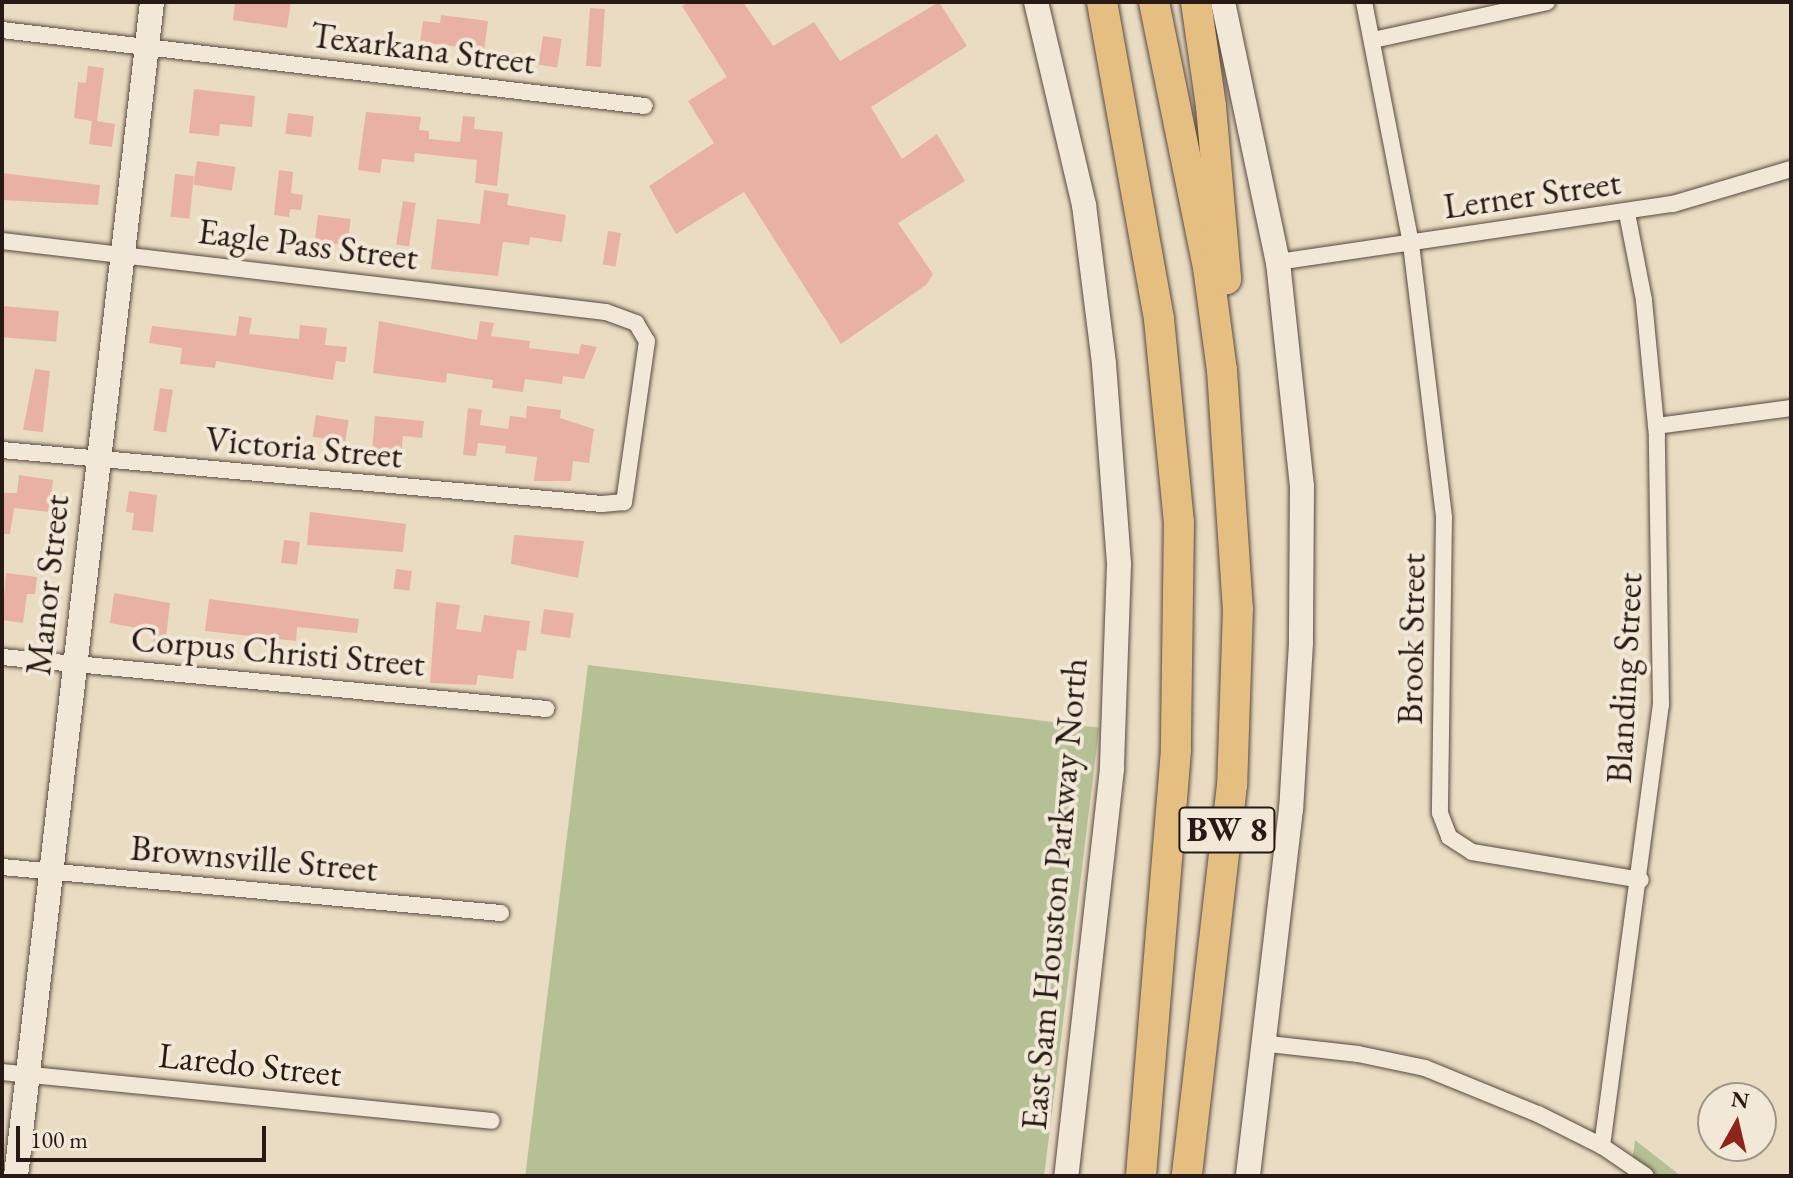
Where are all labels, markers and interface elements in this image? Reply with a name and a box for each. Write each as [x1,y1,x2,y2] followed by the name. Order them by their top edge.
[308,13,538,83] street label: Texarkana Street
[1441,160,1623,228] street label: Lerner Street
[196,209,420,279] street label: Eagle Pass Street
[204,417,404,477] street label: Victoria Street
[16,493,78,677] street label: Manor Street
[1388,553,1434,725] street label: Brook Street
[1597,571,1651,785] street label: Blanding Street
[129,617,427,685] street label: Corpus Christi Street
[1012,656,1096,1132] street label: East Sam Houston Parkway North
[1177,800,1277,860] road number: BW 8
[129,826,379,890] street label: Brownsville Street
[157,1033,343,1095] street label: Laredo Street
[1697,1082,1777,1162] north arrow
[1729,1084,1751,1115] text: N
[20,1110,270,1160] scale bar
[30,1124,88,1155] text: 100 m

